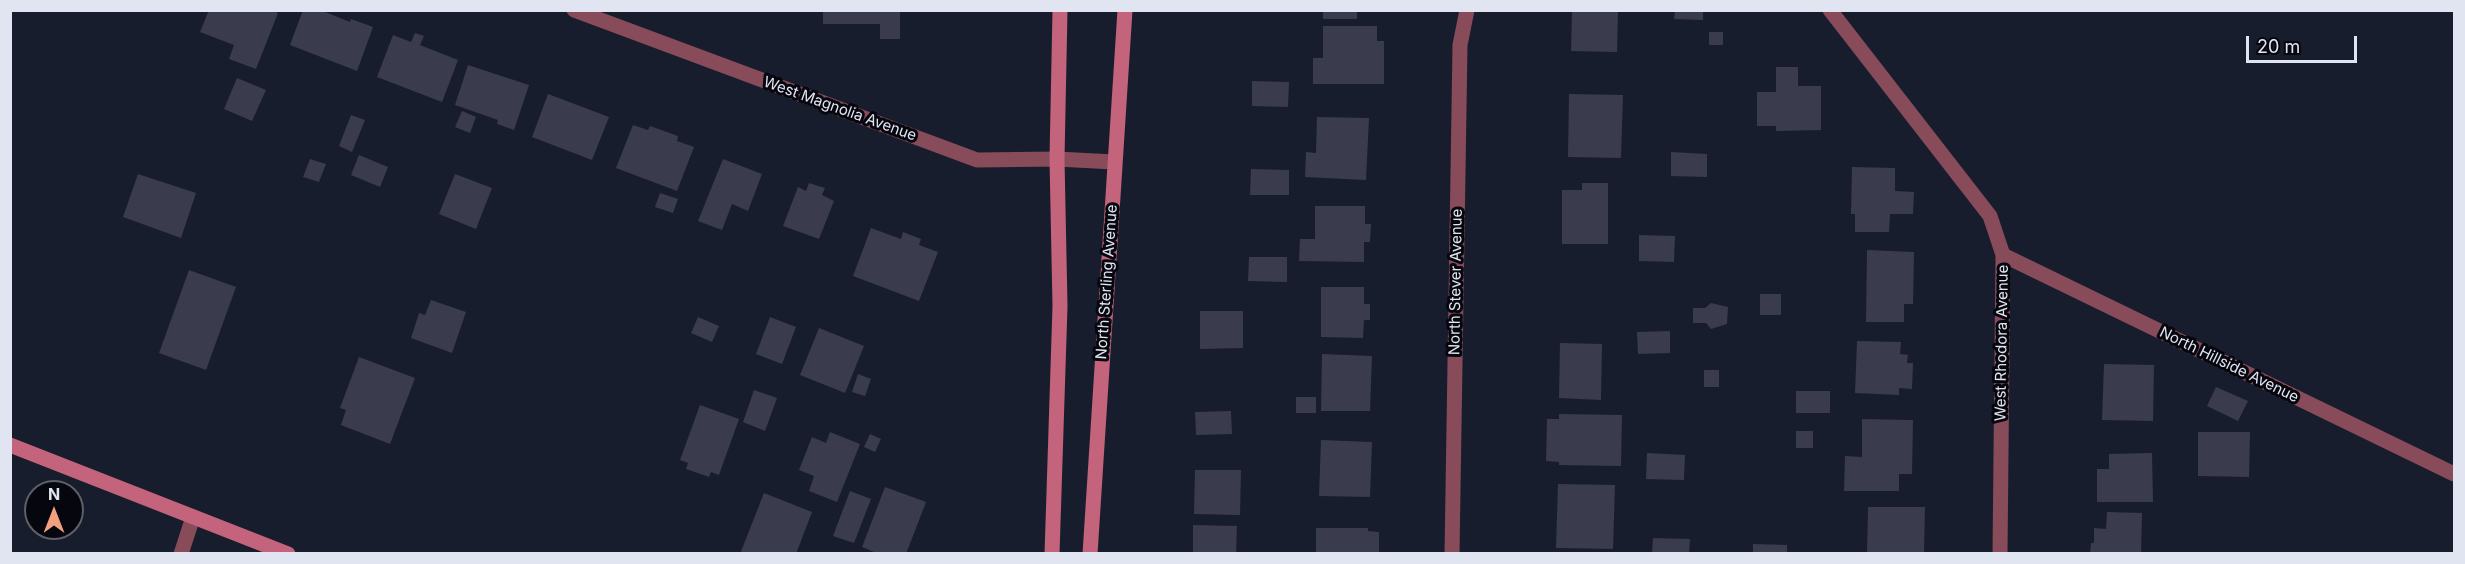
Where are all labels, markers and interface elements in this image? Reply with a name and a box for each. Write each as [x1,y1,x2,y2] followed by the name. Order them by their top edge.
[2249,24,2360,62] scale bar
[2257,36,2300,57] text: 20 m
[761,73,919,145] street label: West Magnolia Avenue
[1093,204,1121,360] street label: North Sterling Avenue
[1446,209,1466,355] street label: North Stever Avenue
[1992,265,2012,421] street label: West Rhodora Avenue
[2156,323,2302,407] street label: North Hillside Avenue
[24,480,84,540] north arrow
[48,484,60,504] text: N

